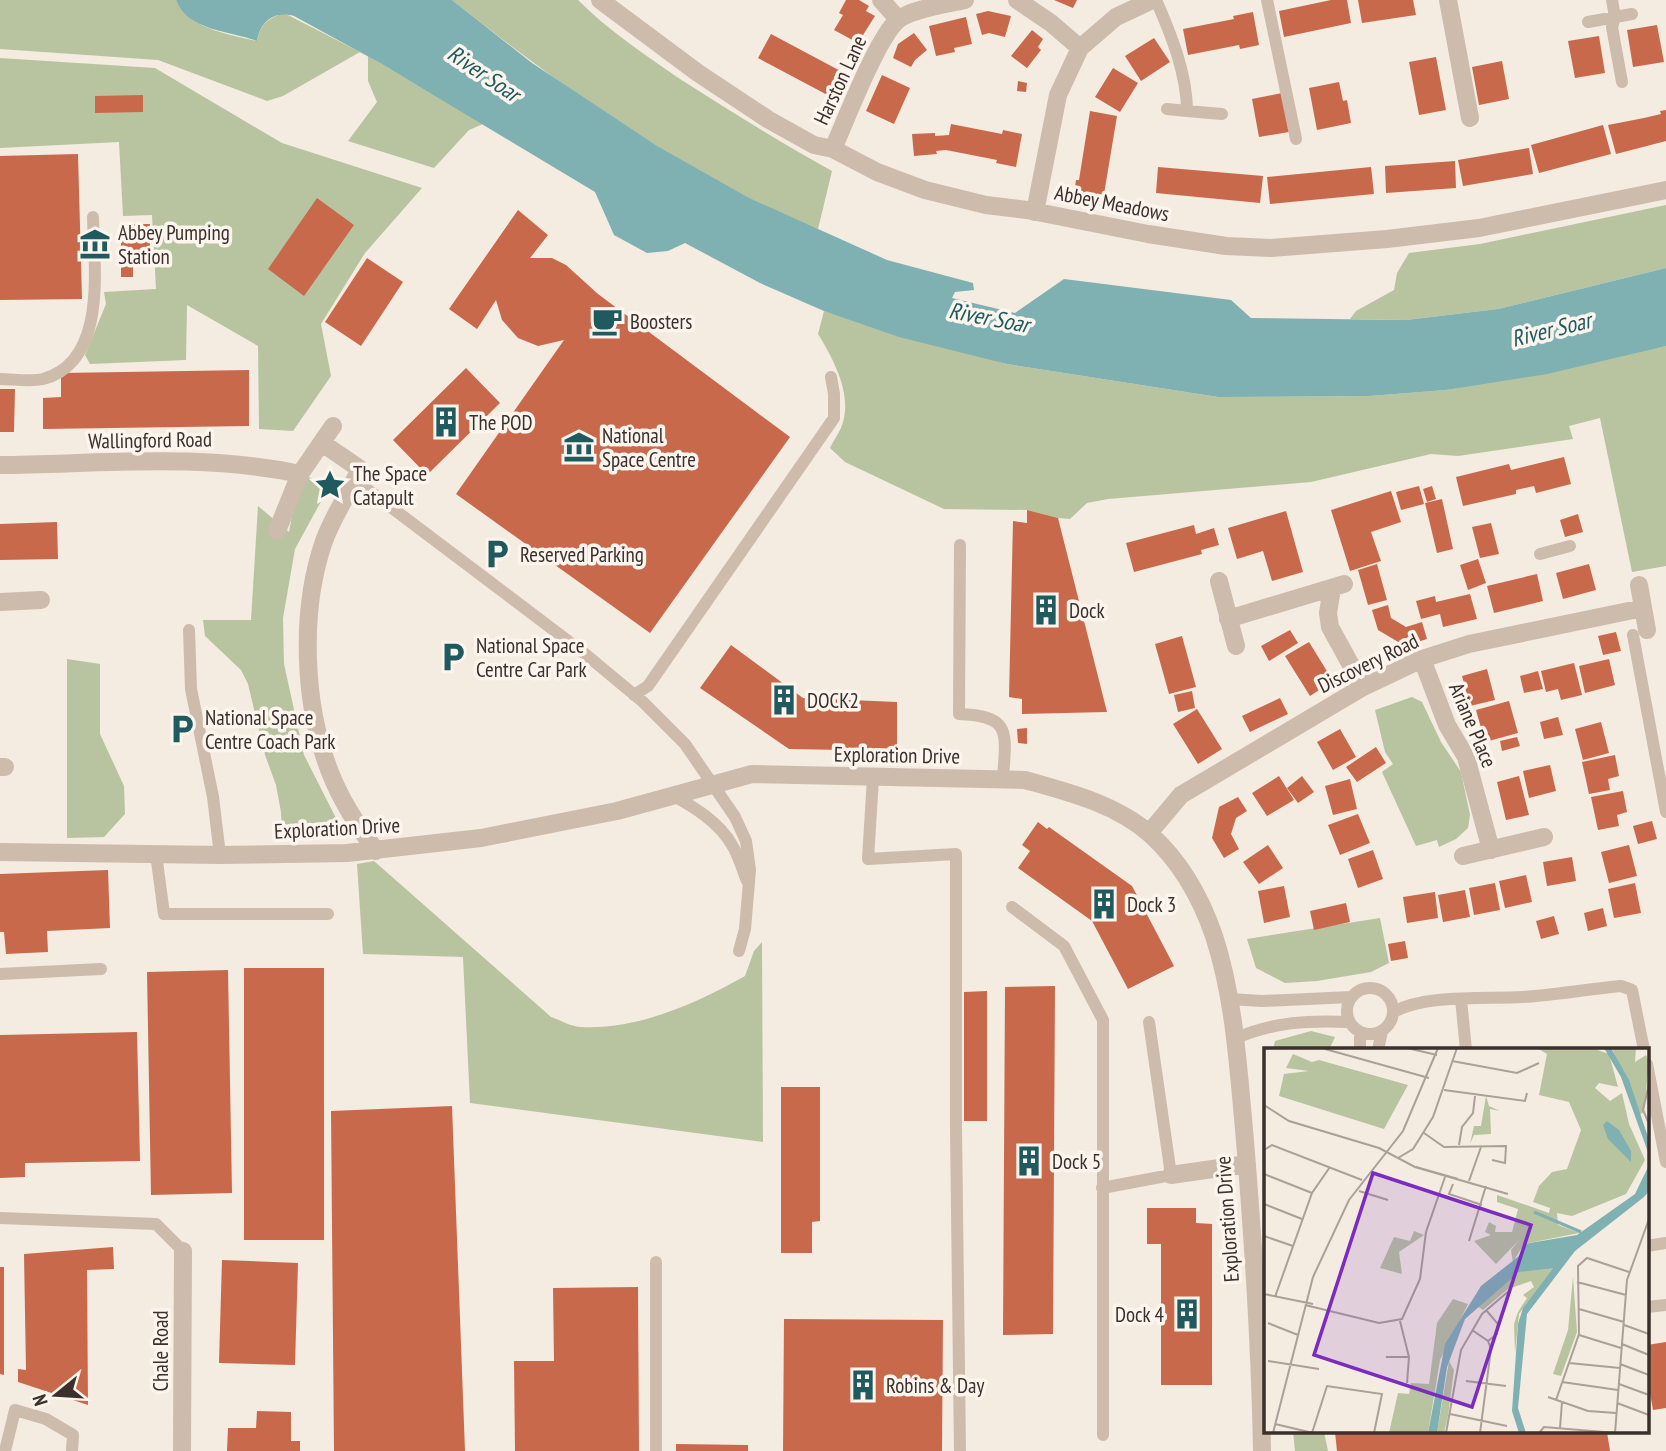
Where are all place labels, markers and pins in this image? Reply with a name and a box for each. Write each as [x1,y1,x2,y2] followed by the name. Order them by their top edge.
[118,219,230,270] place label: Abbey Pumping Station
[78,227,112,261] museum icon: Abbey Pumping Station
[590,304,624,338] cafe icon: Boosters
[630,308,692,335] place label: Boosters
[429,405,463,439] building icon: The POD
[469,409,533,436] place label: The POD
[602,422,696,473] place label: National Space Centre
[562,430,596,464] museum icon: National Space Centre
[353,460,427,511] place label: The Space Catapult
[313,468,347,502] place icon: The Space Catapult
[480,537,514,571] parking icon: Reserved Parking
[520,541,644,568] place label: Reserved Parking
[1029,593,1063,627] building icon: Dock
[1069,597,1105,624] place label: Dock
[476,632,587,683] place label: National Space Centre Car Park
[436,640,470,674] parking icon: National Space Centre Car Park
[767,683,801,717] building icon: DOCK2
[807,687,859,714] place label: DOCK2
[205,704,335,755] place label: National Space Centre Coach Park
[165,712,199,746] parking icon: National Space Centre Coach Park
[1087,887,1121,921] building icon: Dock 3
[1127,891,1176,918] place label: Dock 3
[1012,1144,1046,1178] building icon: Dock 5
[1052,1148,1101,1175] place label: Dock 5
[1170,1297,1204,1331] building icon: Dock 4
[1115,1301,1165,1328] place label: Dock 4
[846,1368,880,1402] building icon: Robins & Day
[886,1372,984,1399] place label: Robins & Day

